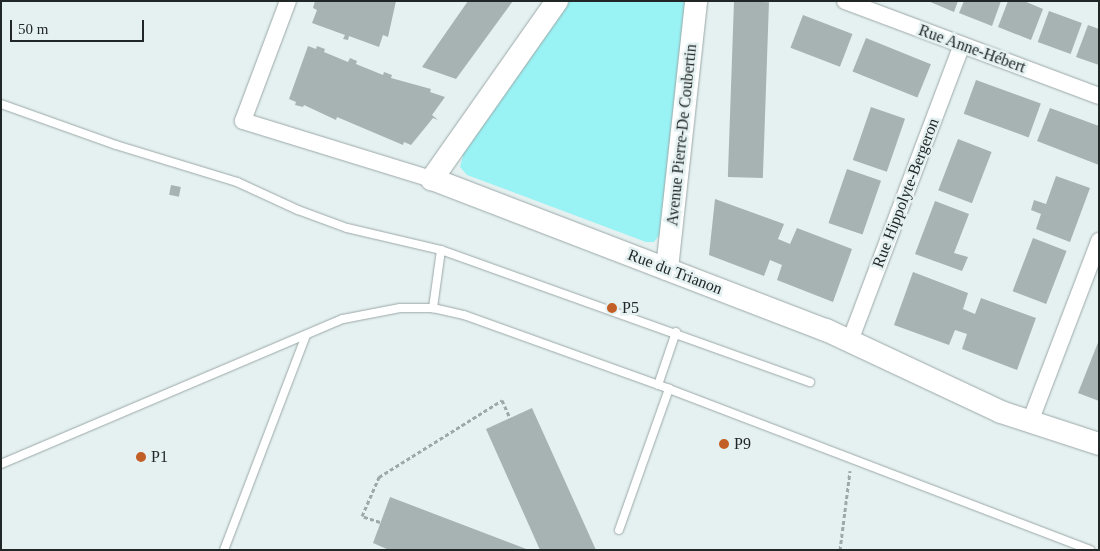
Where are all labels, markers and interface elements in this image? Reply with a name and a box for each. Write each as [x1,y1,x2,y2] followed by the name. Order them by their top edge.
[12,10,146,42] scale bar
[18,21,48,37] text: 50 m
[915,21,1029,77] street label: Rue Anne-Hébert
[663,43,701,227] street label: Avenue Pierre-De Coubertin
[869,116,943,270] street label: Rue Hippolyte-Bergeron
[625,245,725,299] street label: Rue du Trianon
[622,298,639,318] place label: P5
[606,302,618,314] marker: P5
[734,434,751,454] place label: P9
[718,438,730,450] marker: P9
[151,447,168,467] place label: P1
[135,451,147,463] marker: P1

